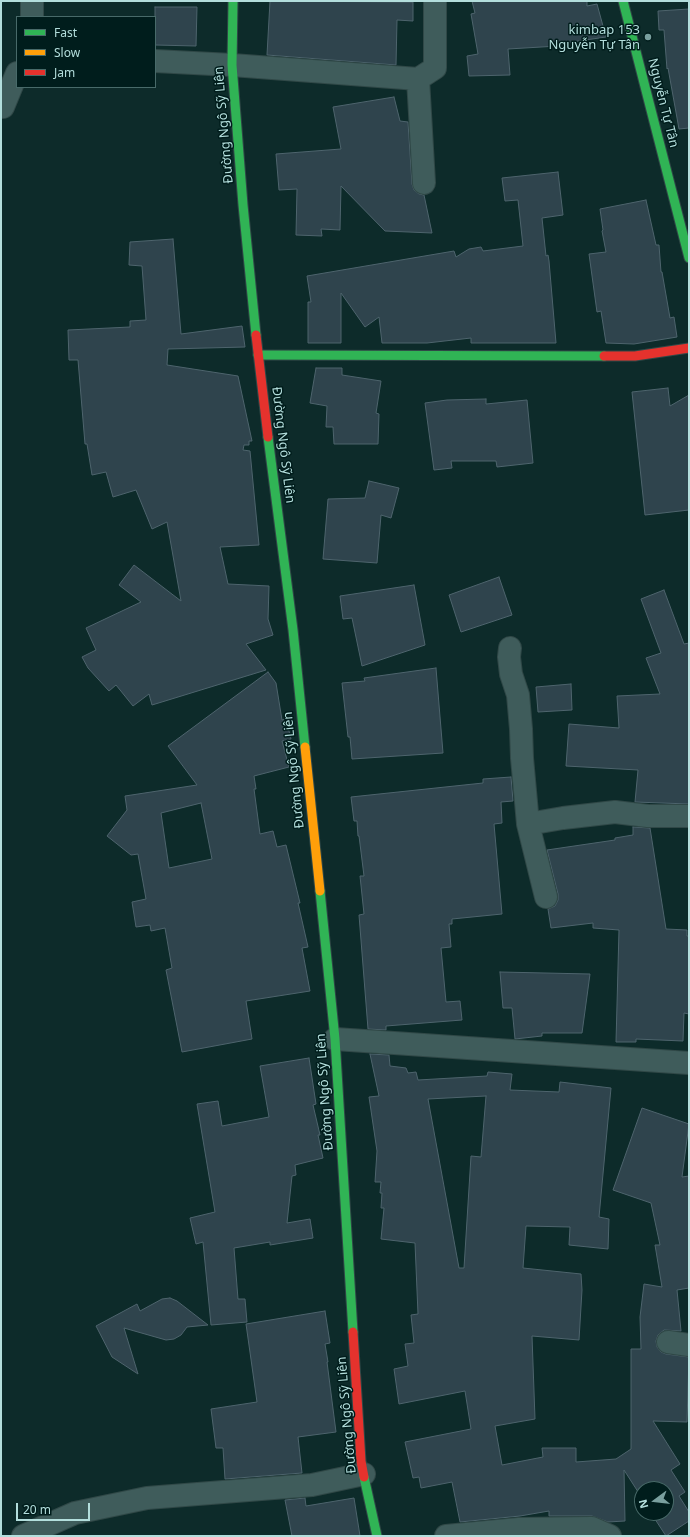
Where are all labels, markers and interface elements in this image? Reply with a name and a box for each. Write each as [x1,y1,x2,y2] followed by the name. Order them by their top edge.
[16,16,156,88] legend
[548,22,640,53] place label: kimbap 153 Nguyễn Tự Tân
[54,24,77,41] text: Fast
[643,32,653,42] marker: kimbap 153 Nguyễn Tự Tân
[54,44,80,61] text: Slow
[644,57,682,149] street label: Nguyễn Tự Tân
[54,64,75,81] text: Jam
[211,66,237,184] street label: Đường Ngô Sỹ Liên
[268,386,298,504] street label: Đường Ngô Sỹ Liên
[280,711,308,829] street label: Đường Ngô Sỹ Liên
[313,1033,337,1151] street label: Đường Ngô Sỹ Liên
[334,1356,360,1474] street label: Đường Ngô Sỹ Liên
[634,1481,674,1521] north arrow
[18,1495,92,1521] scale bar
[634,1498,651,1510] text: N
[23,1501,51,1518] text: 20 m

